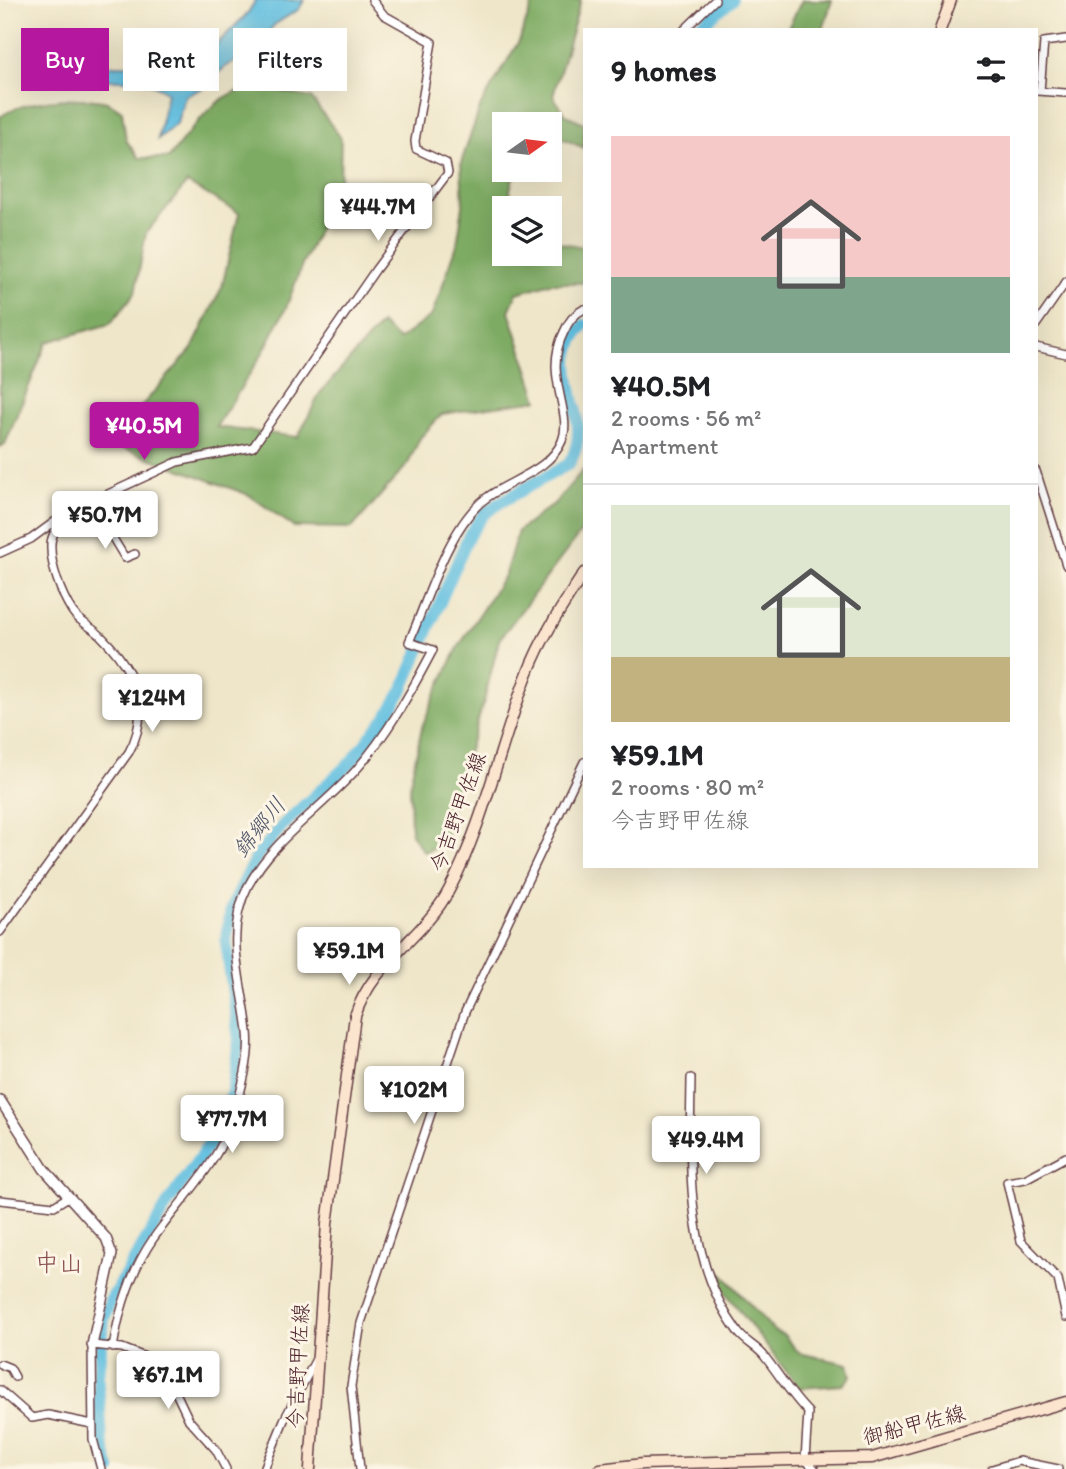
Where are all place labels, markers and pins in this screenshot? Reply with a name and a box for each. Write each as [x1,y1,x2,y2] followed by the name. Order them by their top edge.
[321,184,435,243] pin: ¥44.7M
[87,402,201,462] pin: ¥40.5M
[48,491,162,551] pin: ¥50.7M
[103,674,201,734] pin: ¥124M
[292,928,406,987] pin: ¥59.1M
[365,1066,463,1126] pin: ¥102M
[175,1096,289,1155] pin: ¥77.7M
[649,1116,763,1176] pin: ¥49.4M
[111,1352,225,1411] pin: ¥67.1M

